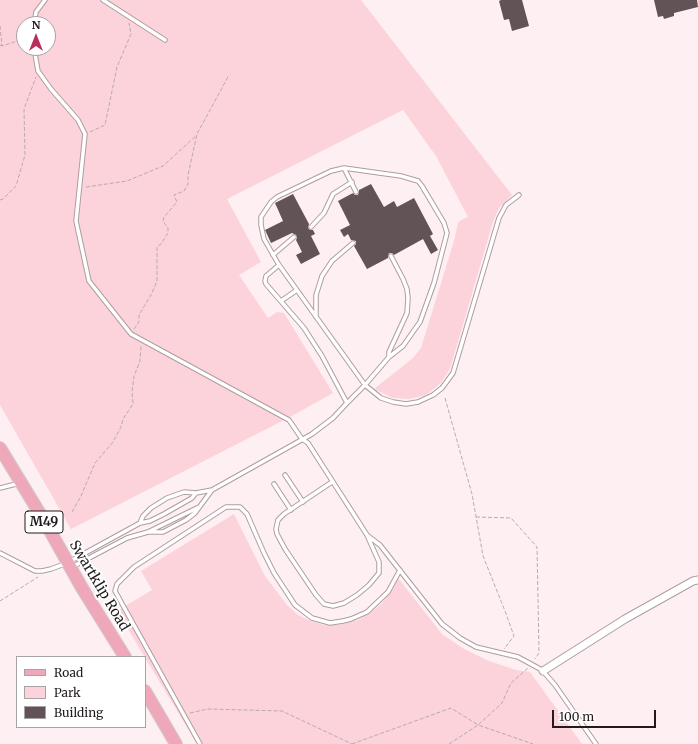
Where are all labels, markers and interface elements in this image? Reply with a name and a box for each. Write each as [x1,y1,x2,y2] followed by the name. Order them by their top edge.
[16,16,56,56] north arrow
[32,18,40,32] text: N
[25,511,63,533] road number: M49
[65,538,133,634] street label: Swartklip Road
[16,656,146,728] legend
[54,665,83,680] text: Road
[54,685,81,700] text: Park
[554,702,658,728] scale bar
[54,705,103,720] text: Building
[559,709,594,724] text: 100 m

